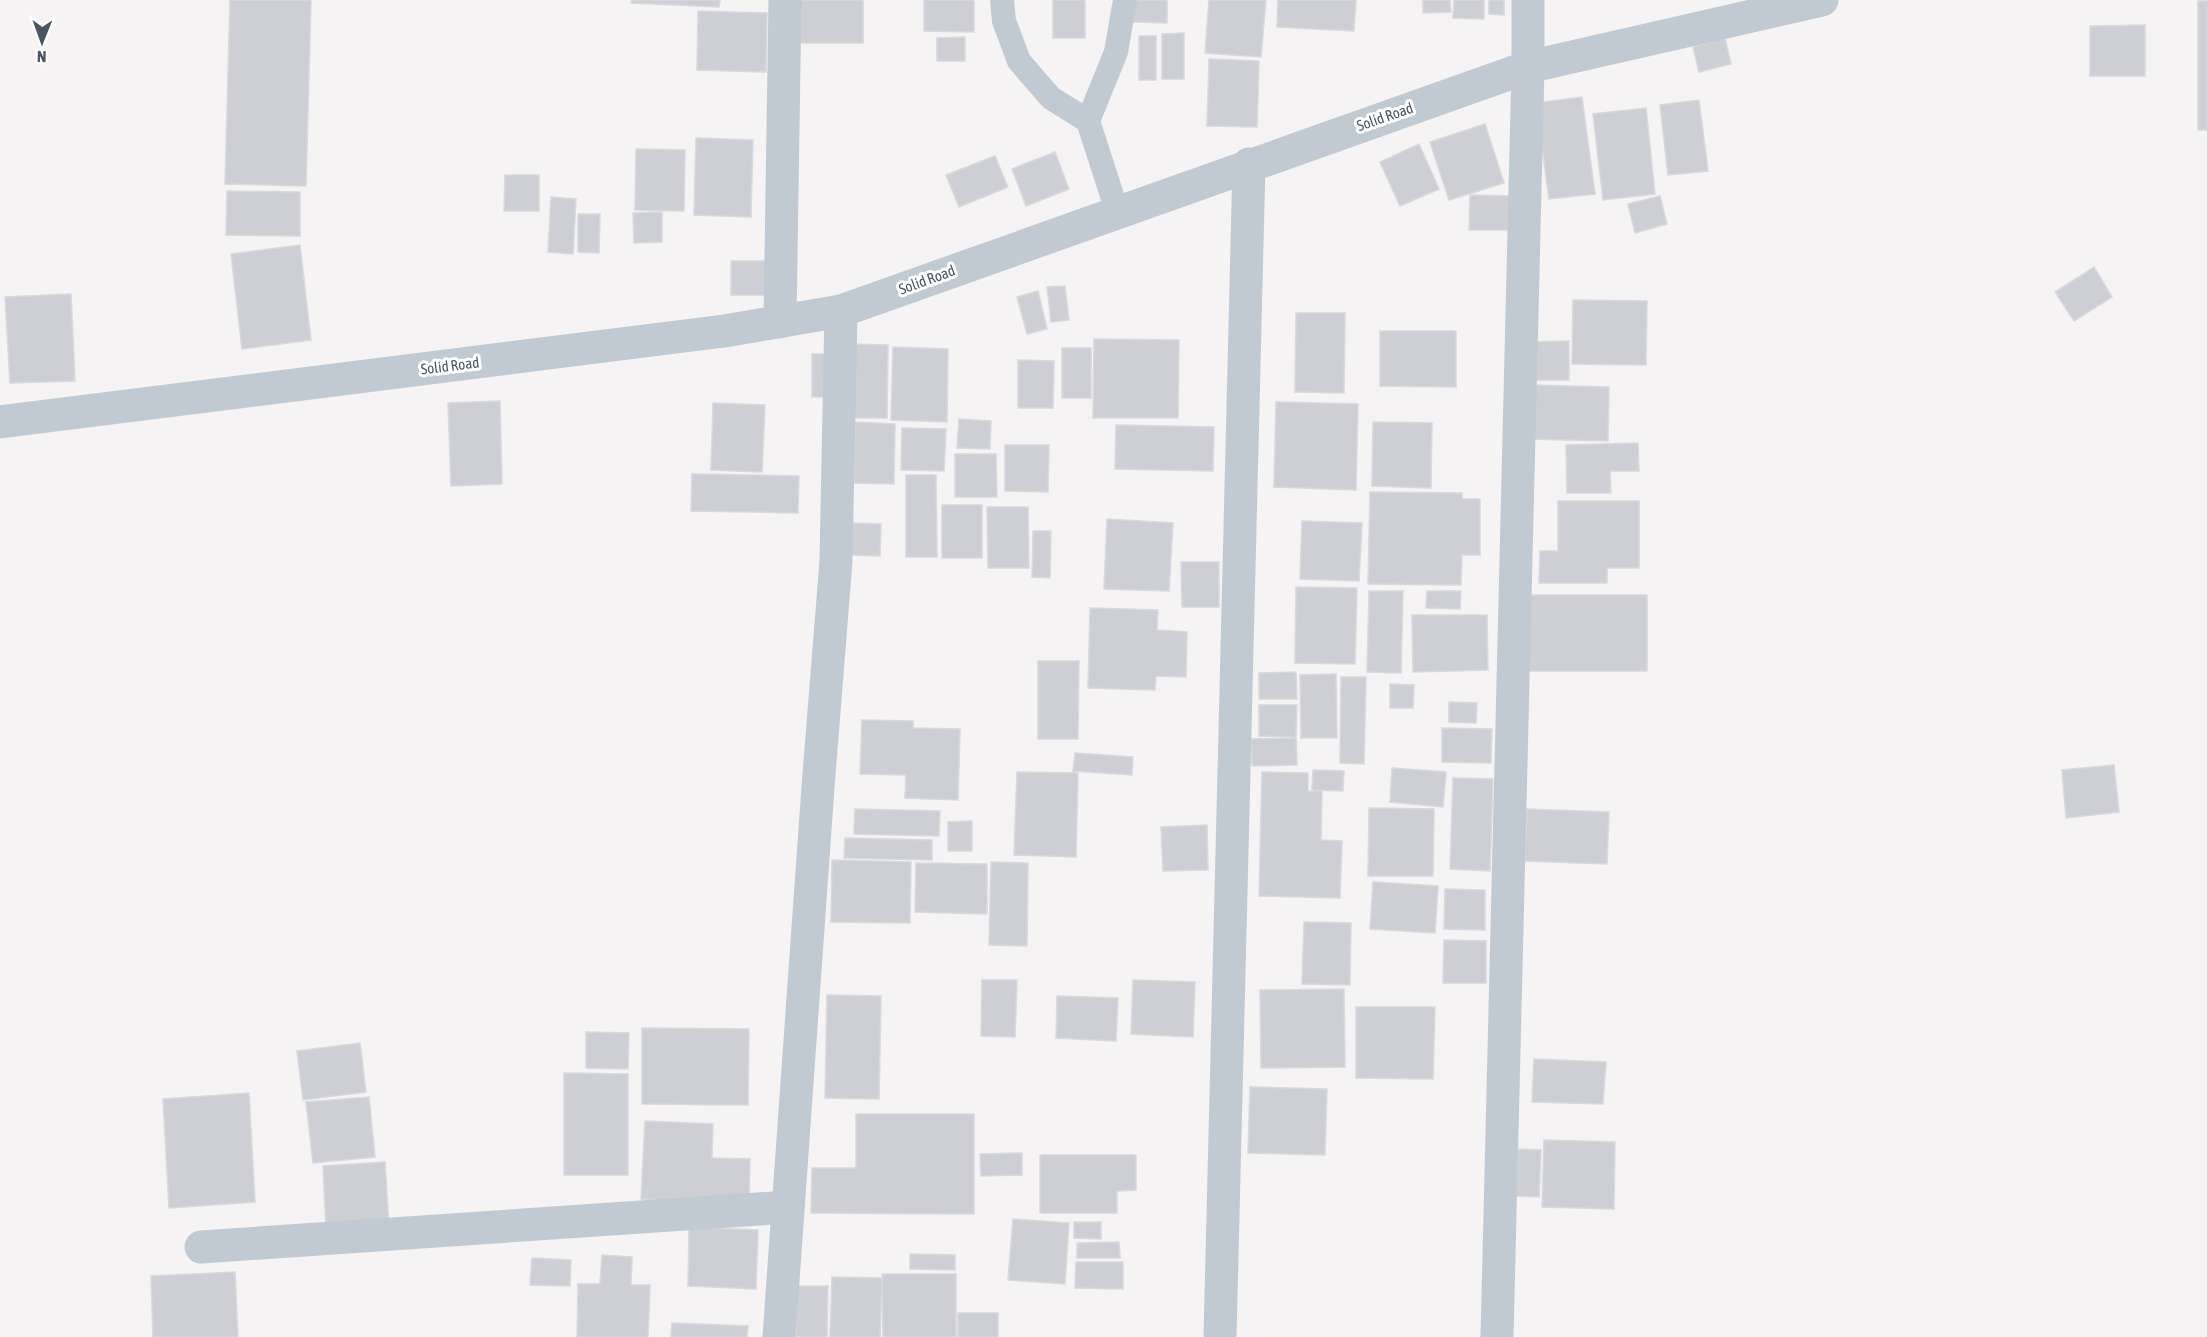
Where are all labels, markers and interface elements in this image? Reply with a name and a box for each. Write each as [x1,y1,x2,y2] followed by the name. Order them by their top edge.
[12,12,72,72] north arrow
[37,48,47,66] text: N
[1354,99,1415,134] street label: Solid Road
[896,262,957,298] street label: Solid Road
[420,353,480,378] street label: Solid Road

